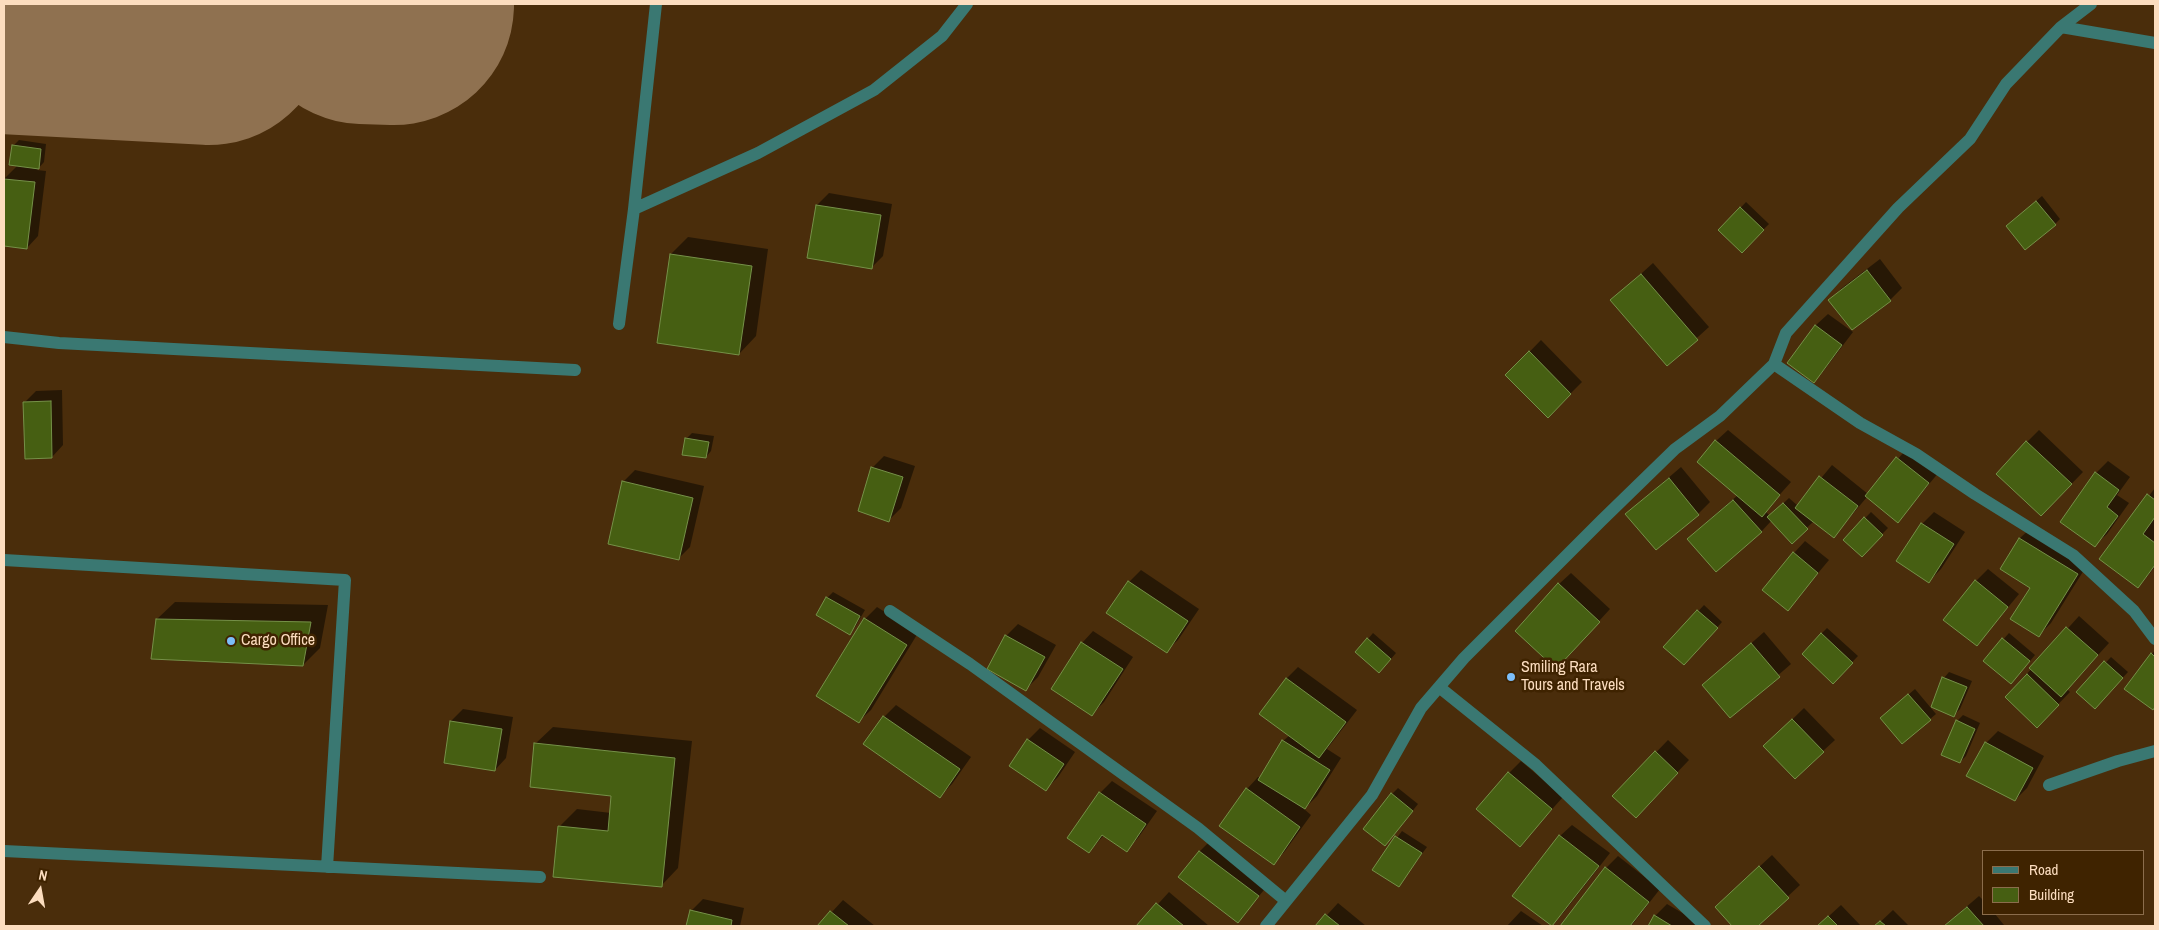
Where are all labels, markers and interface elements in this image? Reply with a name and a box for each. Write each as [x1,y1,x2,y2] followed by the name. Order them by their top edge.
[241,631,315,651] place label: Cargo Office
[225,635,237,647] marker: Cargo Office
[1521,658,1625,696] place label: Smiling Rara Tours and Travels
[1505,671,1517,683] marker: Smiling Rara Tours and Travels
[1982,850,2144,915] legend
[2029,859,2058,880] text: Road
[15,865,65,915] north arrow
[37,866,49,885] text: N
[2029,884,2074,905] text: Building

